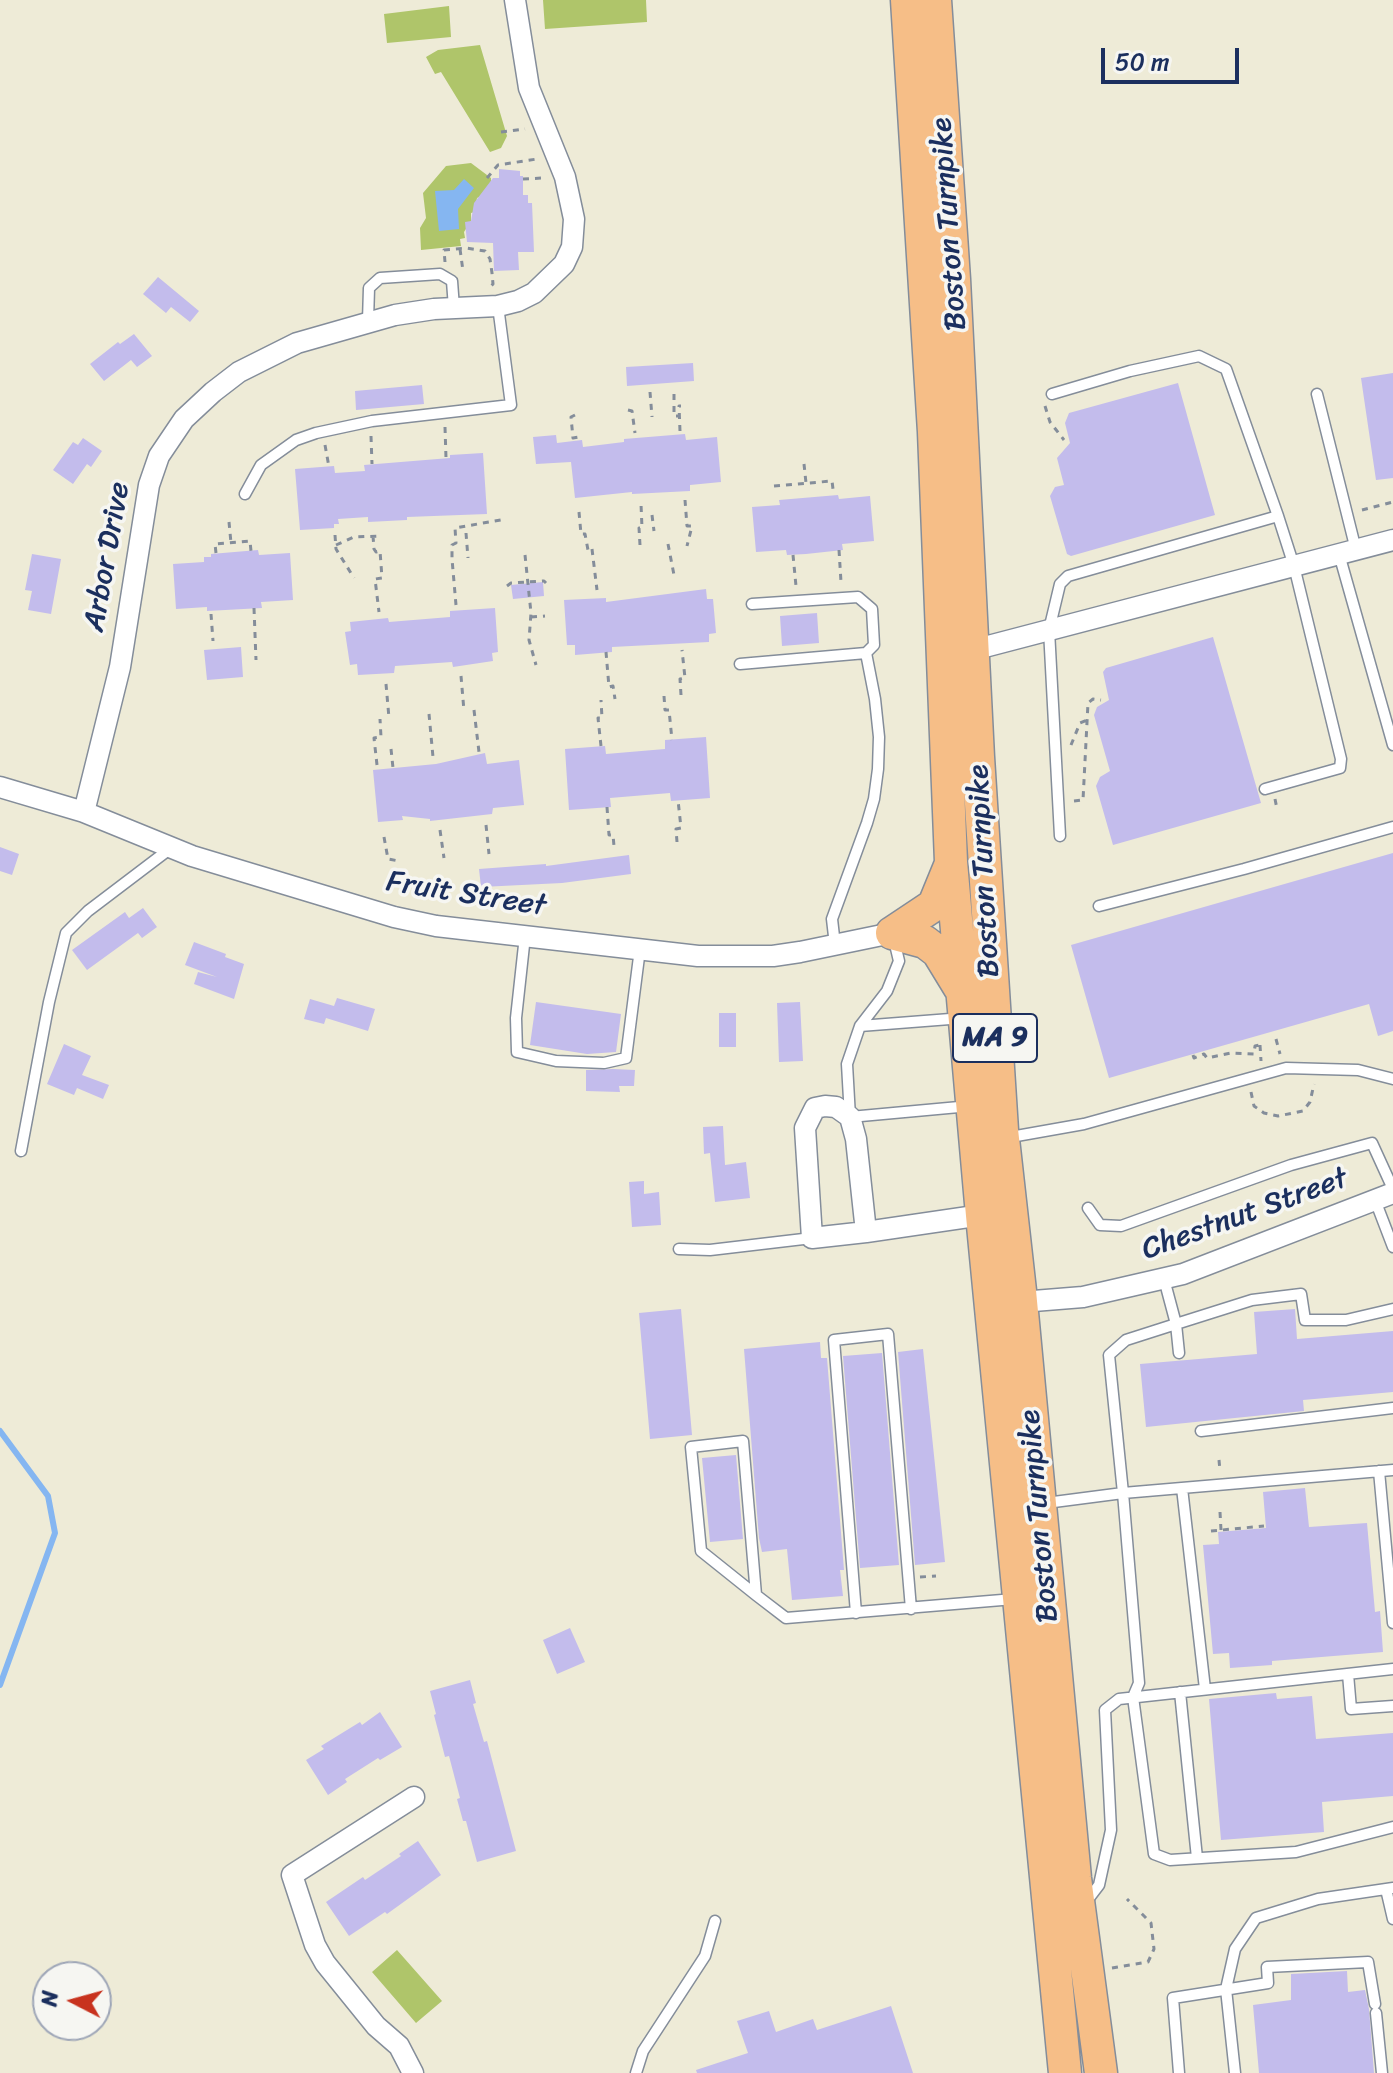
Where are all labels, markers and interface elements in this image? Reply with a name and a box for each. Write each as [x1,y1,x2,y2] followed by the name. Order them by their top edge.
[1105,32,1243,82] scale bar
[1115,41,1170,83] text: 50 m
[925,116,975,332] street label: Boston Turnpike
[77,479,139,635] street label: Arbor Drive
[961,763,1009,979] street label: Boston Turnpike
[384,865,548,925] street label: Fruit Street
[953,1014,1037,1062] road number: MA 9
[1137,1161,1353,1269] street label: Chestnut Street
[1013,1408,1067,1624] street label: Boston Turnpike
[32,1961,112,2041] north arrow
[29,1989,70,2008] text: N

